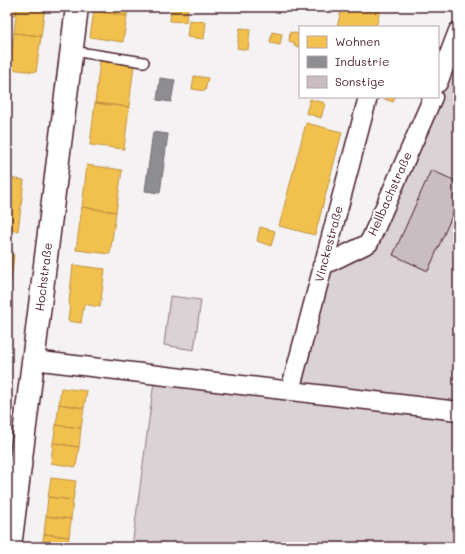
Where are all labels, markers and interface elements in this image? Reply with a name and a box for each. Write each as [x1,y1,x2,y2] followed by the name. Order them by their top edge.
[299,26,439,98] legend
[335,33,380,49] text: Wohnen
[335,53,389,69] text: Industrie
[335,73,385,89] text: Sonstige
[363,149,415,238] street label: Hellbachstraße
[310,204,346,284] street label: Vinckestraße
[31,242,55,312] street label: Hochstraße

